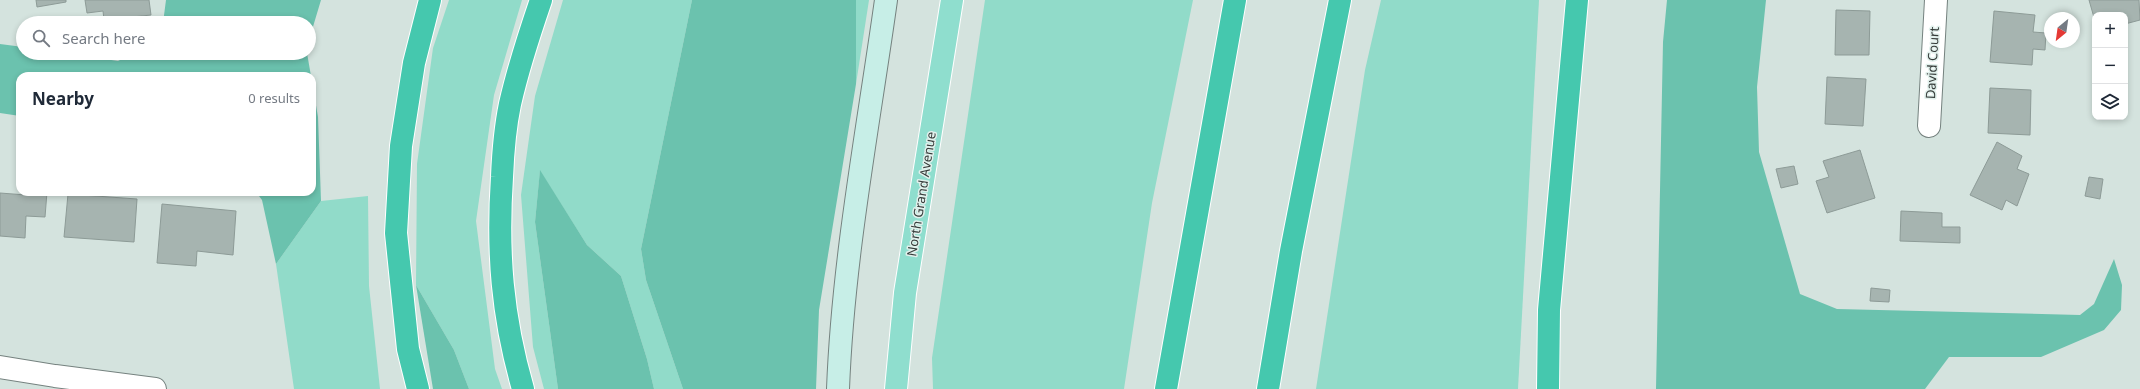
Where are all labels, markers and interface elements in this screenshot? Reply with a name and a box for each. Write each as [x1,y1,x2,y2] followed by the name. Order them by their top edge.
[2044,12,2080,48] north arrow
[2092,12,2128,120] map controls
[2092,12,2128,48] button: +
[16,16,316,60] search box
[1921,26,1943,100] street label: David Court
[30,27,52,49] icon: search
[62,28,145,48] text: Search here
[2092,48,2128,84] button: −
[2092,84,2128,120] button: layers
[32,87,94,110] text: Nearby
[248,89,300,107] text: 0 results
[902,130,940,258] street label: North Grand Avenue

